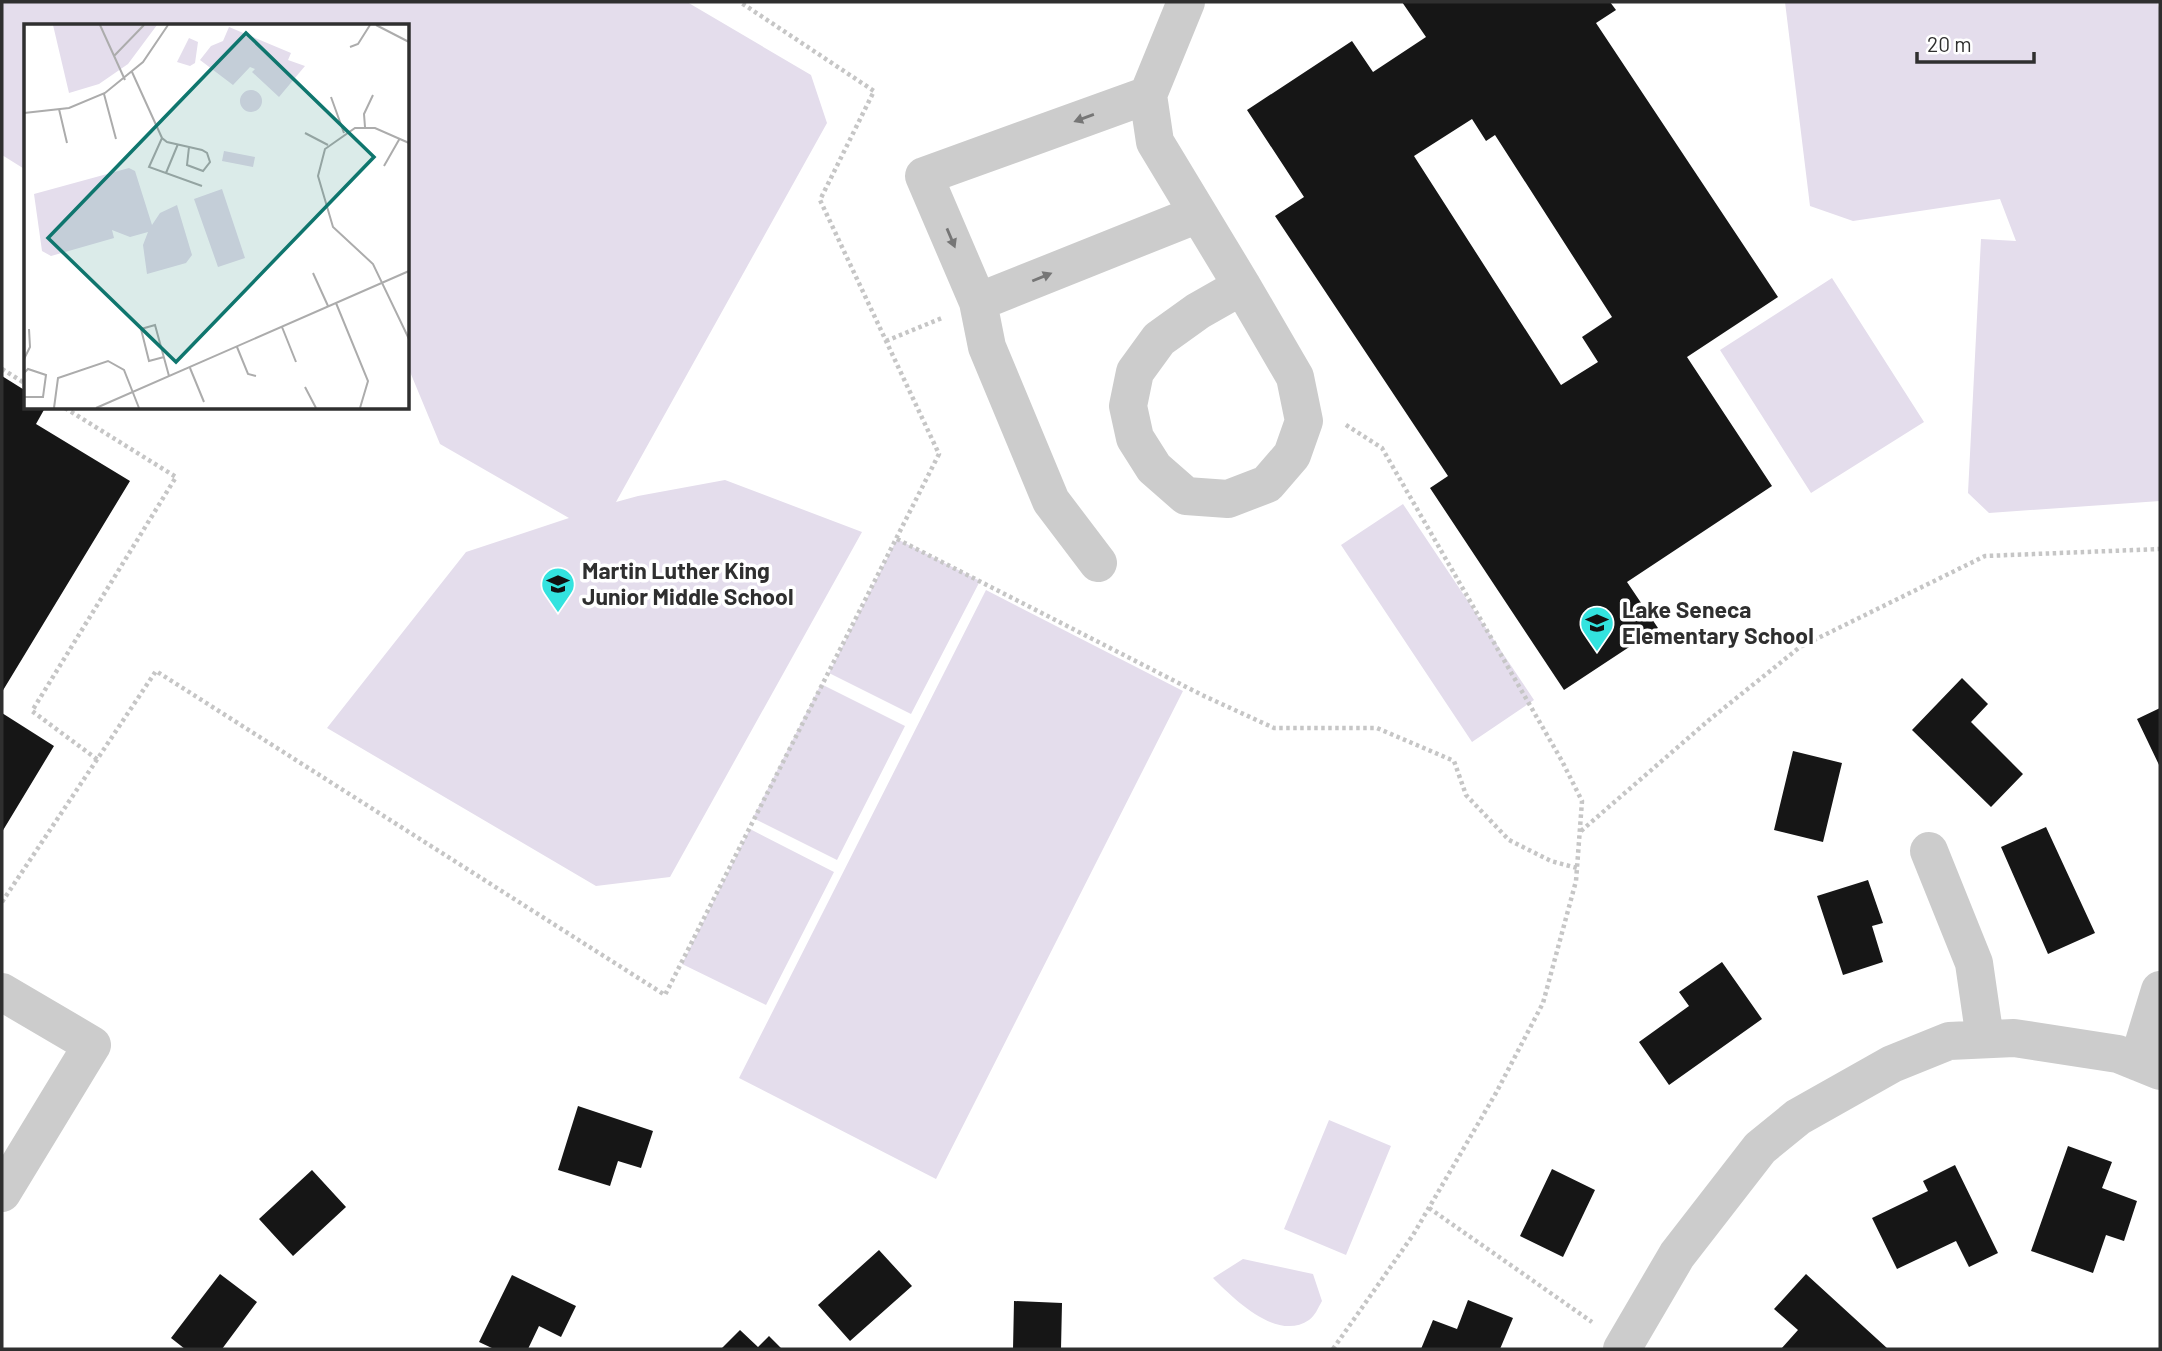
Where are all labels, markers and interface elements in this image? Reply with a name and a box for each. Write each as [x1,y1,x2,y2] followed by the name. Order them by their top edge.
[1917,21,2034,65] scale bar
[24,24,410,410] inset map
[1927,31,1972,56] text: 20 m
[1073,113,1094,124] one-way arrow
[946,228,957,249] one-way arrow
[1031,271,1052,282] one-way arrow
[582,556,794,610] place label: Martin Luther King Junior Middle School
[539,565,577,614] school or university icon: Martin Luther King Junior Middle School
[1622,595,1814,649] place label: Lake Seneca Elementary School
[1578,604,1616,653] school or university icon: Lake Seneca Elementary School

